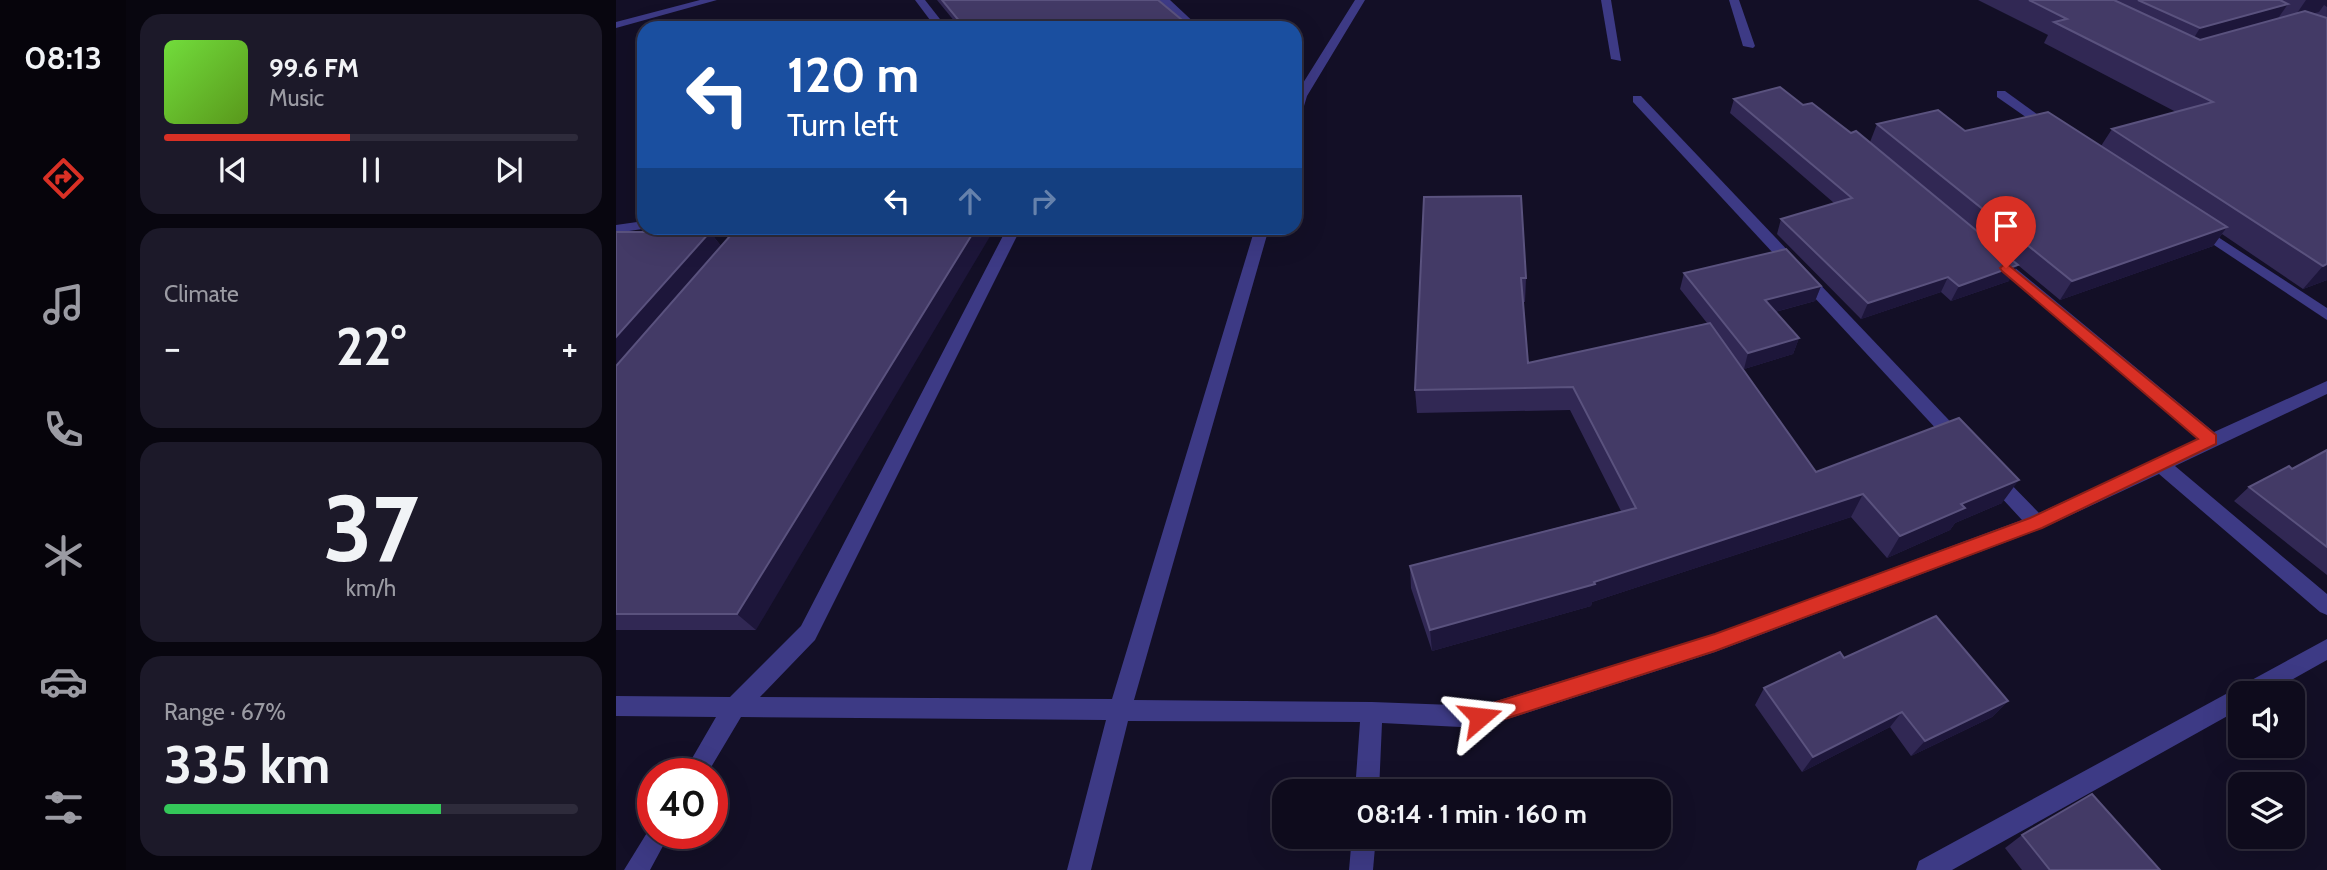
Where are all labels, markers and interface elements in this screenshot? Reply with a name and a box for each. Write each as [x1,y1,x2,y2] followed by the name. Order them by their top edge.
[24,38,102,77] text: 08:13
[787,45,919,104] text: 120 m
[672,49,763,140] icon: left
[269,52,359,84] text: 99.6 FM
[269,84,324,112] text: Music
[787,105,898,144] text: Turn left
[214,151,252,189] icon: previous
[352,151,390,189] icon: pause
[490,151,528,189] icon: next
[39,154,88,203] icon: directions
[878,182,916,220] icon: left
[951,182,989,220] icon: ahead
[1024,182,1062,220] icon: right
[1976,196,2036,268] pin
[1987,207,2025,245] icon: arrive
[39,280,88,329] icon: music
[164,280,239,308] text: Climate
[336,315,406,378] text: 22°
[164,324,181,371] text: −
[561,324,578,371] text: +
[39,405,88,454] icon: phone
[323,473,419,584] text: 37
[39,531,88,580] icon: climate
[346,574,396,602] text: km/h
[39,657,88,706] icon: car
[1443,680,1517,754] position arrow
[2228,681,2305,849] map controls
[2228,681,2305,758] button: sound
[164,698,286,726] text: Range · 67%
[164,733,330,796] text: 335 km
[637,758,728,849] speed limit sign: 40
[2228,772,2305,849] button: layers
[39,783,88,832] icon: filters
[1356,798,1587,830] text: 08:14 · 1 min · 160 m

